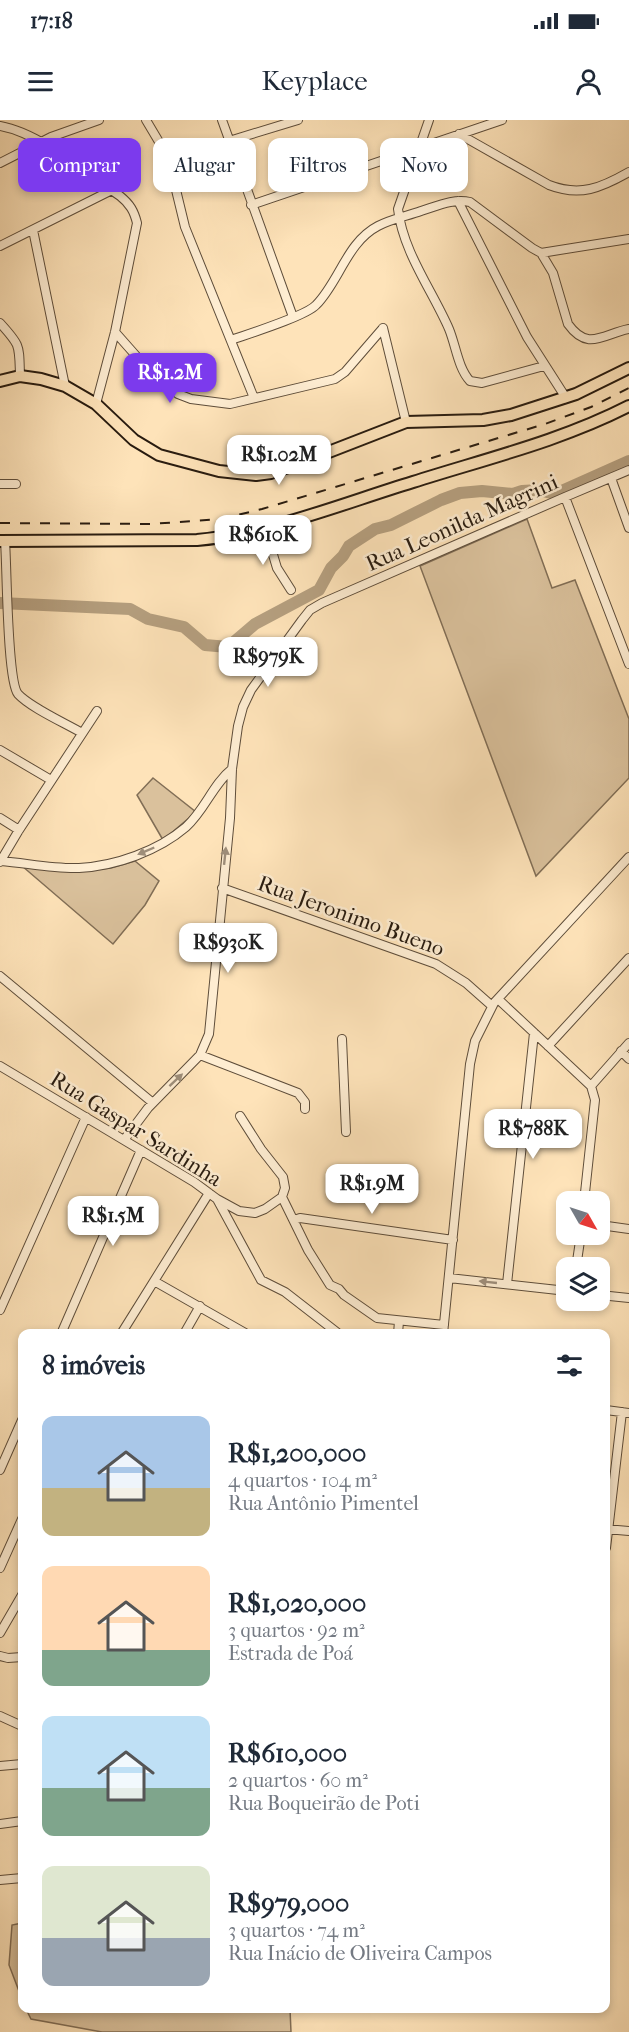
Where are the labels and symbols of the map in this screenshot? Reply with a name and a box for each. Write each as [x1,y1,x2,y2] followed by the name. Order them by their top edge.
[121,353,219,404] pin: R$1.2M
[224,435,334,486] pin: R$1.02M
[362,469,563,577] street label: Rua Leonilda Magrini
[214,515,312,566] pin: R$610K
[219,637,317,688] pin: R$979K
[136,846,154,856] one-way arrow
[220,846,230,865] one-way arrow
[254,870,448,962] street label: Rua Jeronimo Bueno
[179,923,277,974] pin: R$930K
[45,1066,227,1193] street label: Rua Gaspar Sardinha
[169,1074,183,1088] one-way arrow
[484,1109,582,1160] pin: R$788K
[323,1164,421,1215] pin: R$1.9M
[556,1191,610,1245] north arrow
[64,1196,162,1247] pin: R$1.5M
[478,1277,497,1287] one-way arrow

